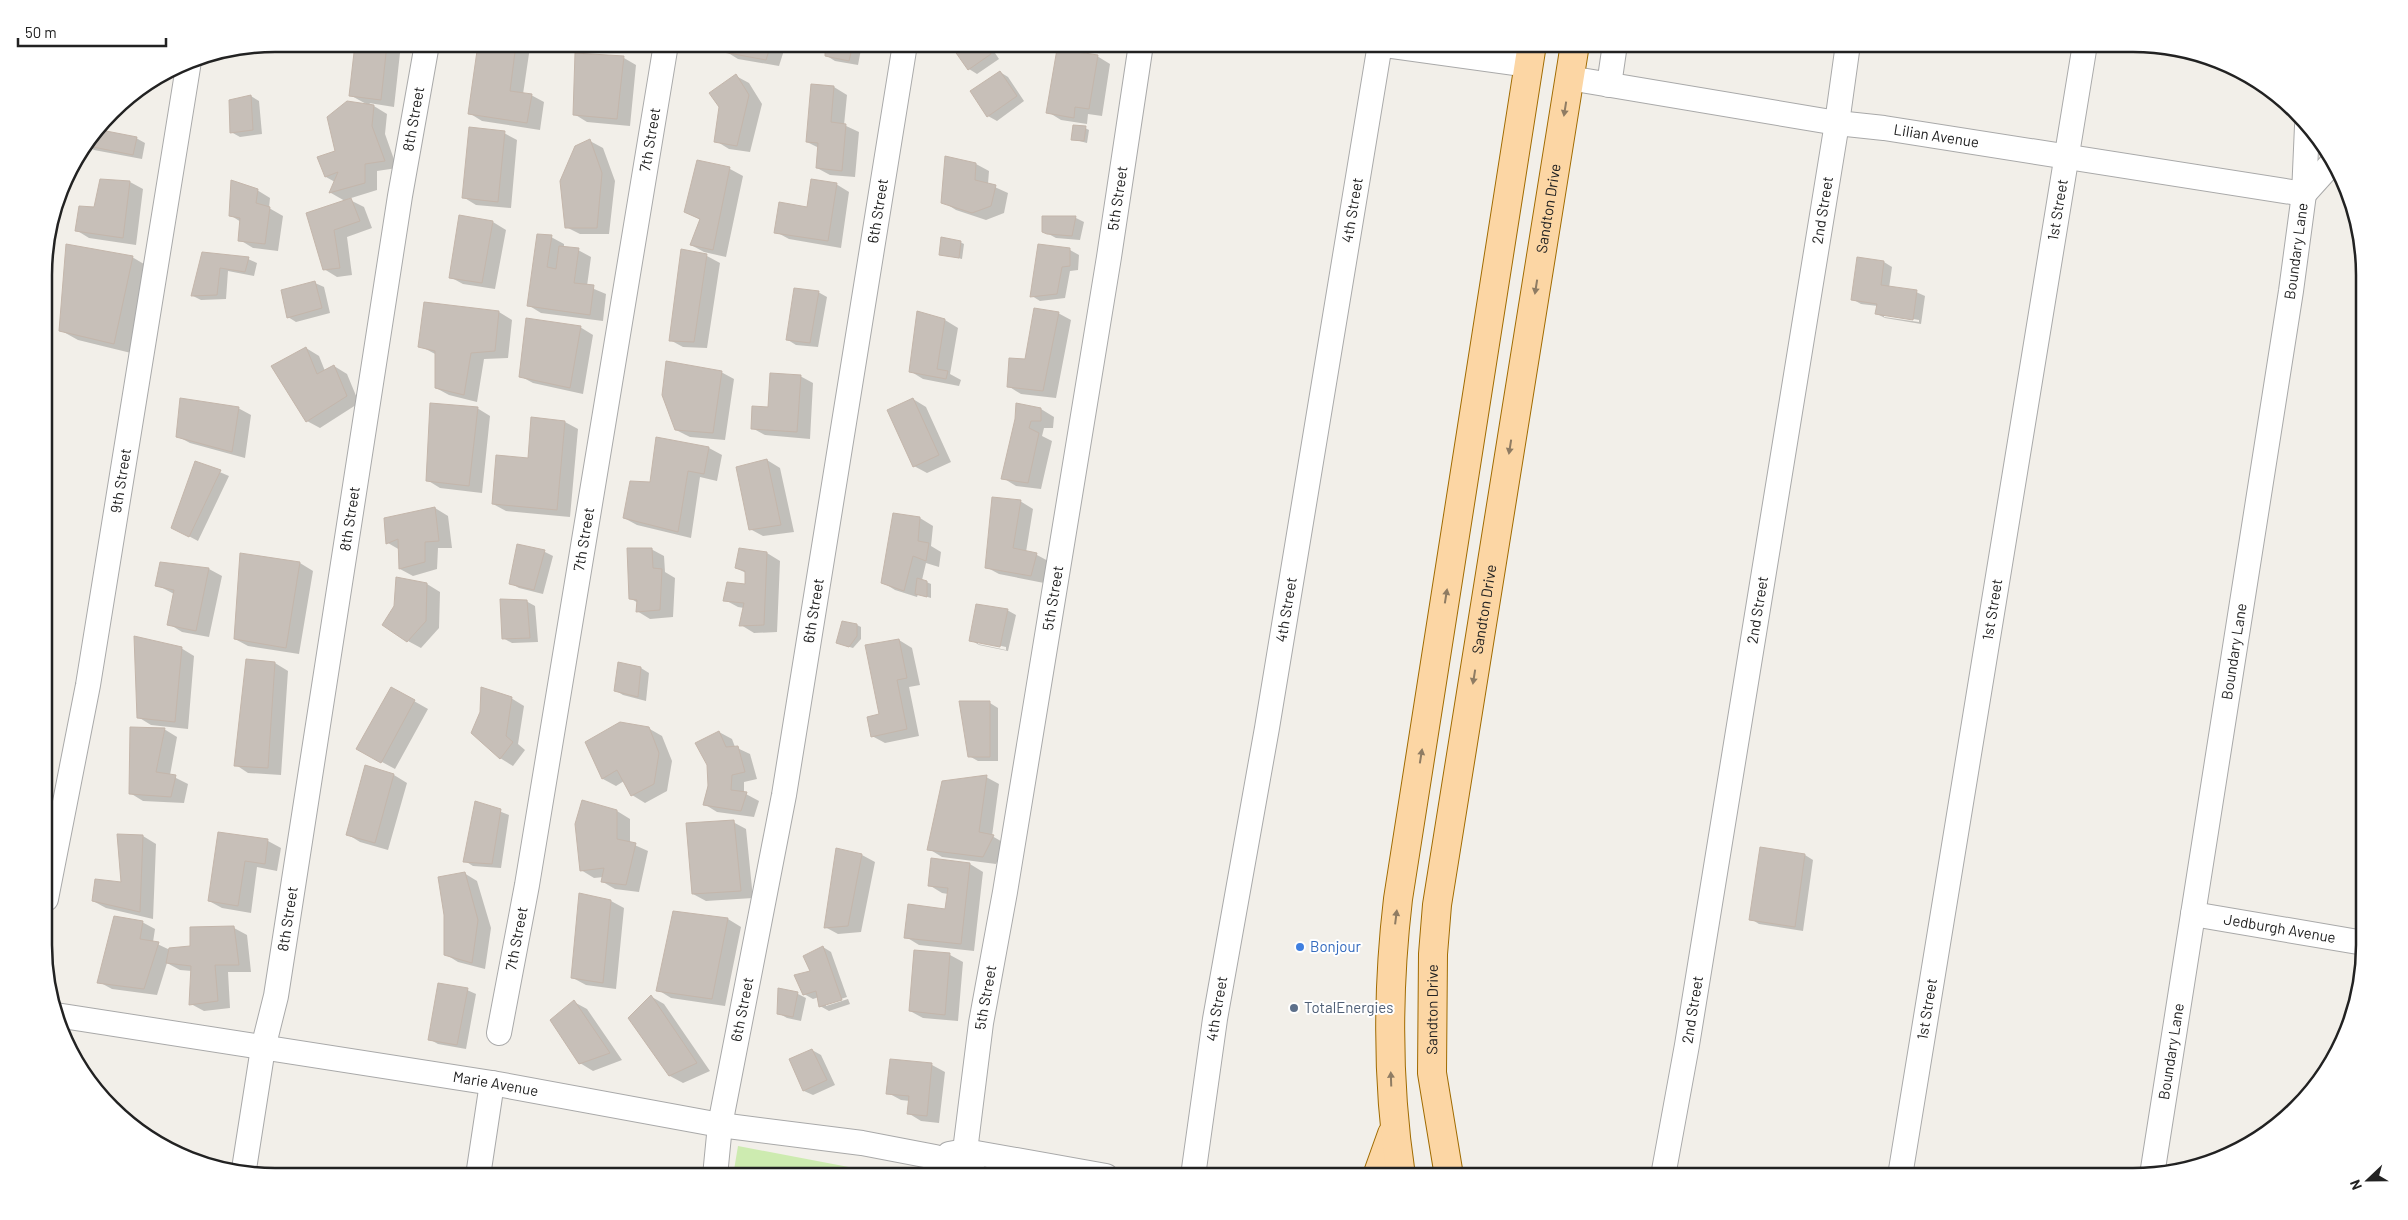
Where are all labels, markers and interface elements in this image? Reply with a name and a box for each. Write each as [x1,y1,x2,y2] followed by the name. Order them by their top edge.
[18,15,165,47] scale bar
[25,23,57,41] text: 50 m
[398,85,427,152] street label: 8th Street
[1560,102,1568,118] one-way arrow
[635,106,663,173] street label: 7th Street
[1893,120,1980,151] street label: Lilian Avenue
[1532,162,1564,254] street label: Sandton Drive
[1103,165,1131,232] street label: 5th Street
[1807,175,1836,245] street label: 2nd Street
[1337,176,1366,244] street label: 4th Street
[863,177,891,244] street label: 6th Street
[2043,178,2071,242] street label: 1st Street
[2280,202,2311,301] street label: Boundary Lane
[1532,279,1540,295] one-way arrow
[1506,440,1514,456] one-way arrow
[106,447,134,514] street label: 9th Street
[335,485,363,552] street label: 8th Street
[569,506,597,573] street label: 7th Street
[1467,563,1499,655] street label: Sandton Drive
[1038,564,1066,632] street label: 5th Street
[1742,575,1771,645] street label: 2nd Street
[1271,576,1300,644] street label: 4th Street
[799,577,827,644] street label: 6th Street
[1978,577,2005,641] street label: 1st Street
[1442,587,1450,603] one-way arrow
[2217,602,2250,701] street label: Boundary Lane
[1470,669,1478,685] one-way arrow
[1417,748,1425,764] one-way arrow
[273,885,301,953] street label: 8th Street
[501,905,531,972] street label: 7th Street
[1392,909,1400,925] one-way arrow
[2223,909,2337,946] street label: Jedburgh Avenue
[1310,937,1362,955] place label: Bonjour
[1294,941,1306,953] marker: Bonjour
[970,964,999,1031] street label: 5th Street
[1422,964,1441,1055] street label: Sandton Drive
[1677,974,1706,1045] street label: 2nd Street
[726,975,756,1043] street label: 6th Street
[1202,975,1231,1042] street label: 4th Street
[1912,977,1940,1041] street label: 1st Street
[1304,998,1393,1016] place label: TotalEnergies
[1288,1002,1300,1014] marker: TotalEnergies
[2154,1002,2187,1101] street label: Boundary Lane
[452,1067,540,1099] street label: Marie Avenue
[1387,1071,1395,1087] one-way arrow
[2343,1155,2393,1205] north arrow
[2346,1178,2365,1193] text: N

